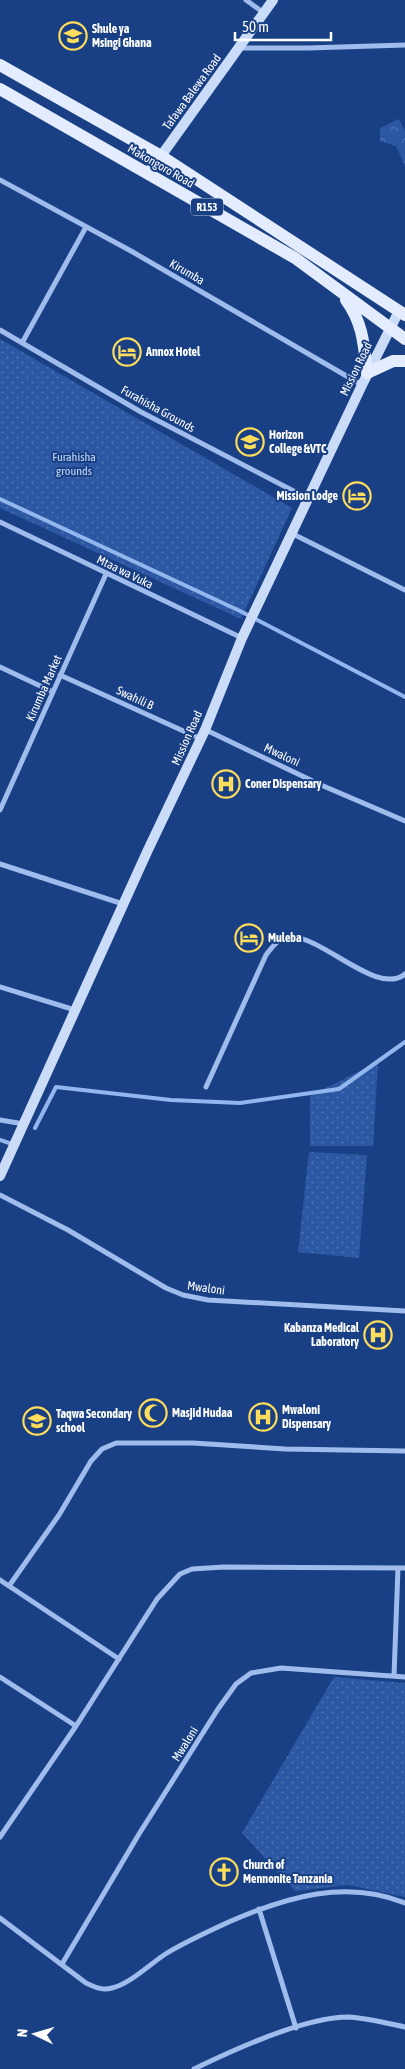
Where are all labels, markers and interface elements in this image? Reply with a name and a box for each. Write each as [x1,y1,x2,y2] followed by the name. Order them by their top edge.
[235,10,331,42] scale bar
[242,18,269,35] text: 50 m
[58,21,88,51] school or university icon: Shule ya Msingi Ghana
[92,22,152,50] place label: Shule ya Msingi Ghana
[160,51,224,133] street label: Tafawa Balewa Road
[125,141,197,191] street label: Makongoro Road
[191,198,223,216] road number: R153
[167,256,207,288] street label: Kirumba
[112,337,142,367] hotel icon: Annox Hotel
[337,340,375,398] street label: Mission Road
[145,345,201,359] place label: Annox Hotel
[119,383,197,435] street label: Furahisha Grounds
[235,427,265,457] school or university icon: Horizon College &VTC
[269,428,327,456] place label: Horizon College &VTC
[52,450,96,478] park label: Furahisha grounds
[342,481,372,511] hotel icon: Mission Lodge
[277,489,339,503] place label: Mission Lodge
[95,552,155,592] street label: Mtaa wa Vuka
[23,652,65,723] street label: Kirumba Market
[114,683,156,713] street label: Swahili B
[169,709,205,767] street label: Mission Road
[262,741,302,769] street label: Mwaloni
[211,769,241,799] hospital icon: Coner Dispensary
[245,777,322,791] place label: Coner Dispensary
[234,923,264,953] hotel icon: Muleba
[268,931,302,945] place label: Muleba
[186,1278,226,1298] street label: Mwaloni
[363,1320,393,1350] hospital icon: Kabanza Medical Laboratory
[284,1321,360,1349] place label: Kabanza Medical Laboratory
[138,1398,168,1428] mosque icon: Masjid Hudaa
[248,1402,278,1432] hospital icon: Mwaloni Dispensary
[282,1403,331,1431] place label: Mwaloni Dispensary
[22,1406,52,1436] school or university icon: Taqwa Secondary school
[172,1406,233,1420] place label: Masjid Hudaa
[56,1407,132,1435] place label: Taqwa Secondary school
[169,1724,201,1764] street label: Mwaloni
[209,1857,239,1887] church icon: Church of Mennonite Tanzania
[243,1858,333,1886] place label: Church of Mennonite Tanzania
[10,2009,60,2059] north arrow
[14,2028,30,2038] text: N

